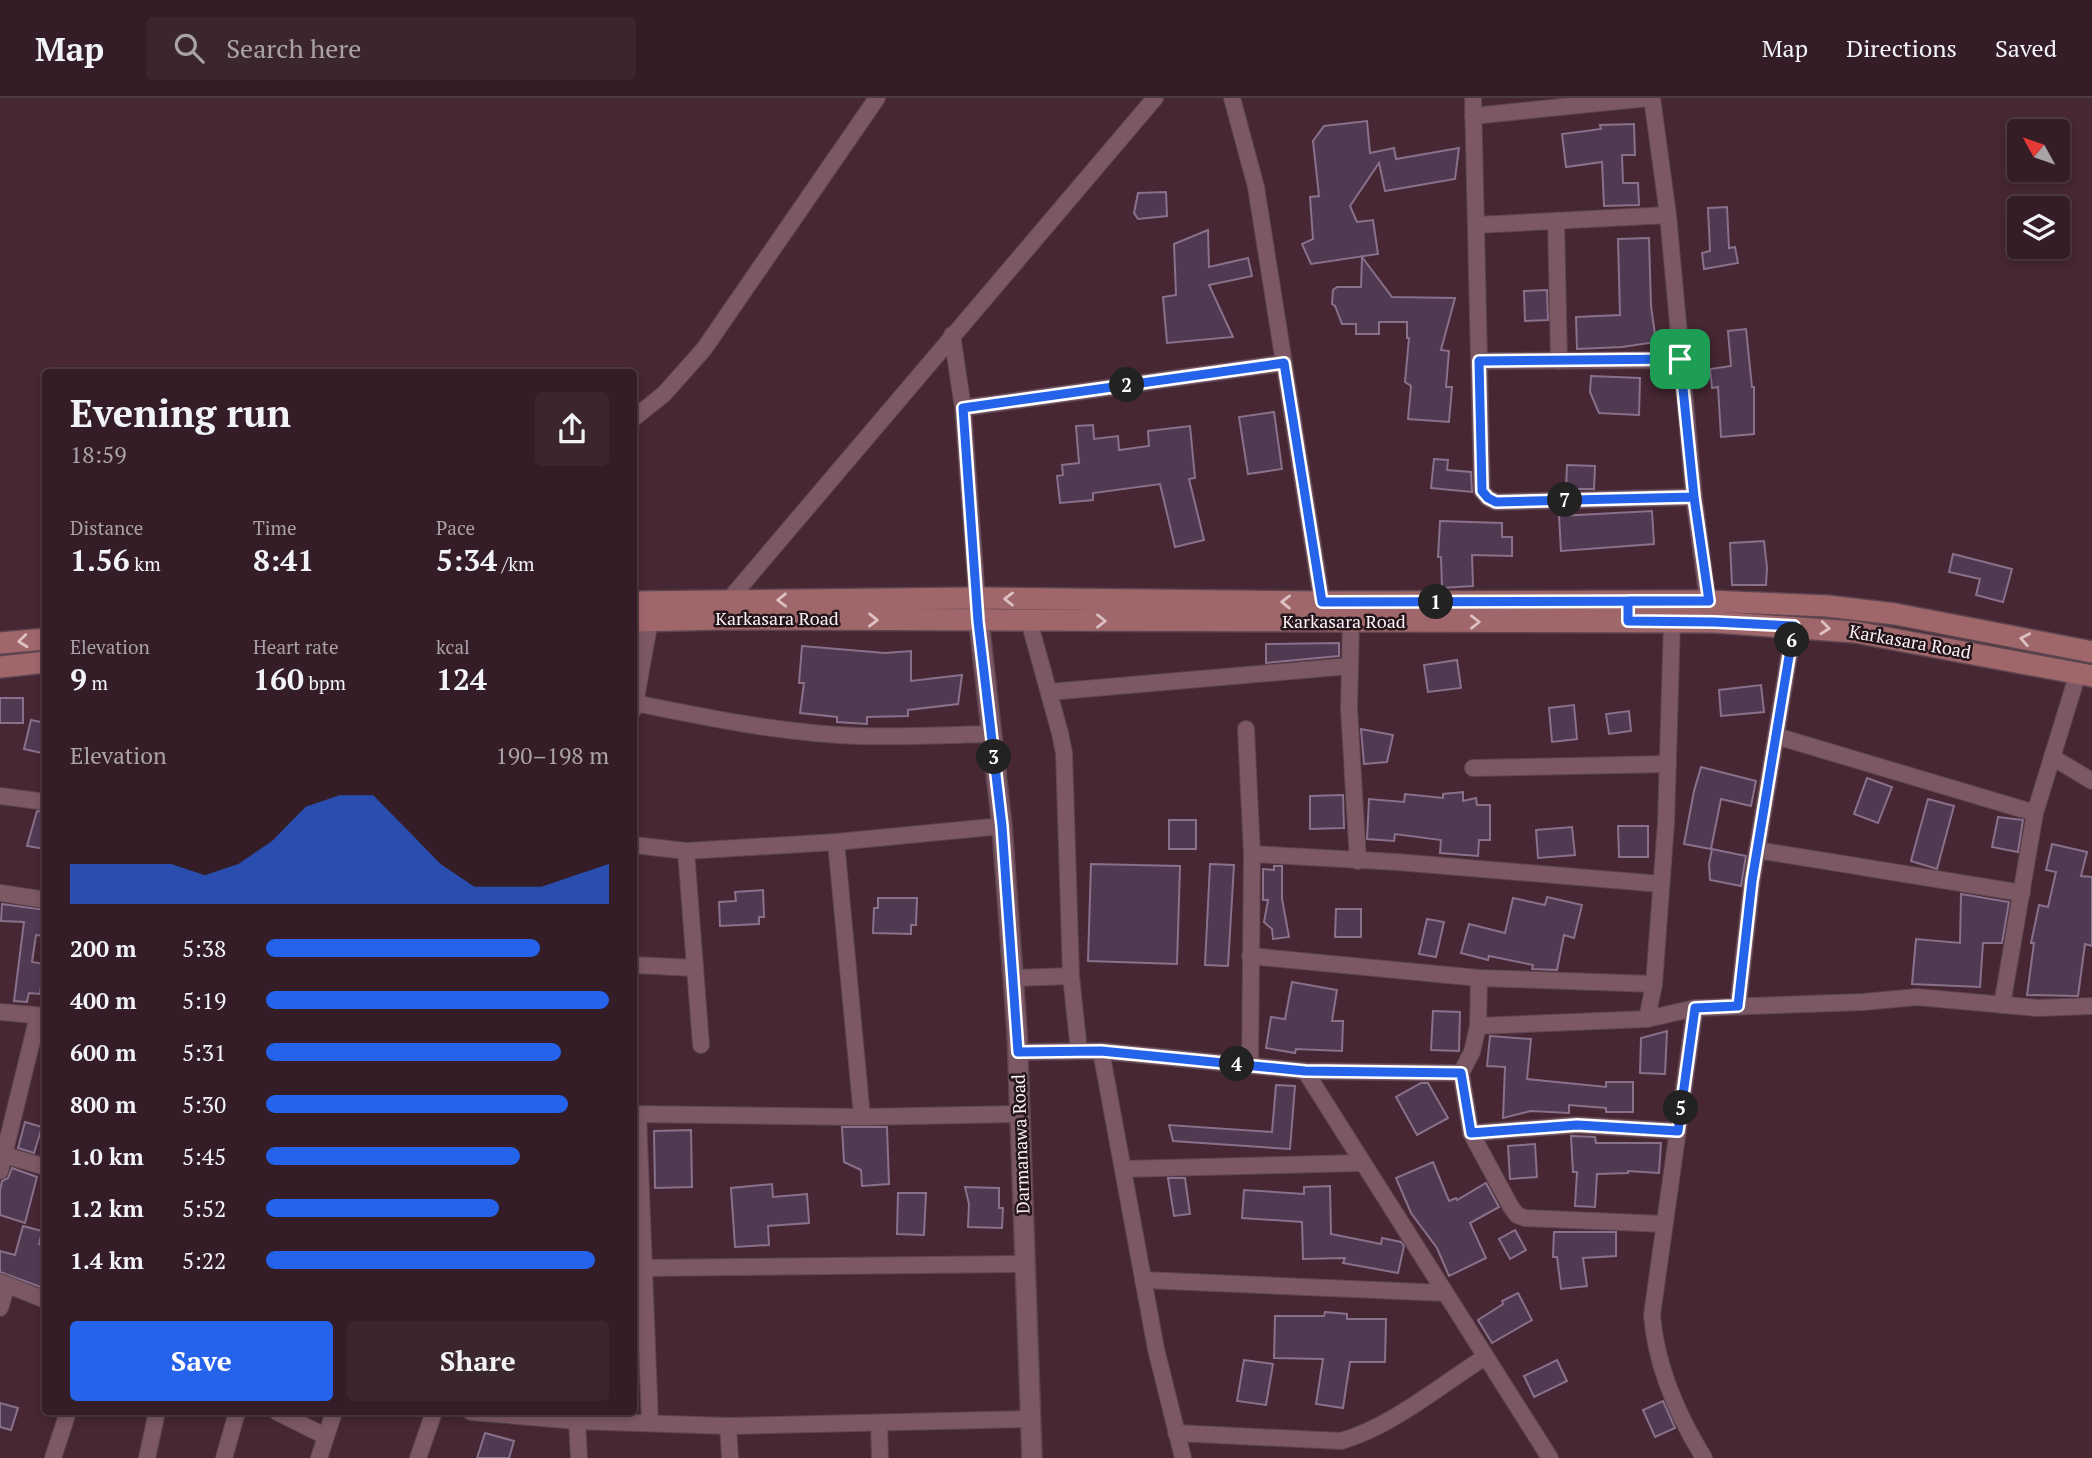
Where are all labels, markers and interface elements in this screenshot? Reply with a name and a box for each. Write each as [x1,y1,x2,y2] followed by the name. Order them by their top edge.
[146,17,636,80] search box
[35,27,104,70] text: Map
[170,29,208,67] icon: search
[226,31,361,65] text: Search here
[1762,32,1808,64] text: Map
[1846,32,1957,64] text: Directions
[1995,32,2057,64] text: Saved
[2007,119,2070,182] north arrow
[2007,119,2070,259] map controls
[2007,196,2070,259] button: layers
[1650,329,1710,389] pin
[1661,340,1699,378] icon: arrive
[1110,368,1144,402] pin: 2
[1121,372,1132,397] text: 2
[70,388,291,438] text: Evening run
[535,392,609,466] button: share
[70,439,127,470] text: 18:59
[1548,482,1582,518] pin: 7
[1559,487,1570,512] text: 7
[70,515,143,540] text: Distance
[253,515,296,540] text: Time
[436,515,475,540] text: Pace
[70,540,130,580] text: 1.56
[253,540,314,580] text: 8:41
[436,540,497,580] text: 5:34
[130,551,161,576] text: km
[497,551,535,576] text: /km
[1418,584,1454,620] pin: 1
[1430,589,1441,614] text: 1
[1004,591,1015,606] one-way arrow
[776,592,787,608] one-way arrow
[1280,594,1291,609] one-way arrow
[715,606,839,630] street label: Karkasara Road
[1282,609,1406,633] street label: Karkasara Road
[868,612,879,628] one-way arrow
[1096,613,1106,629] one-way arrow
[1470,614,1481,630] one-way arrow
[1847,618,1973,664] street label: Karkasara Road
[1819,621,1831,636] one-way arrow
[1774,622,1810,658] pin: 6
[1786,627,1797,652] text: 6
[2019,632,2031,647] one-way arrow
[17,633,28,648] one-way arrow
[70,634,150,659] text: Elevation
[253,634,338,659] text: Heart rate
[436,634,470,659] text: kcal
[70,659,87,699] text: 9
[253,659,304,699] text: 160
[436,659,487,699] text: 124
[87,670,108,695] text: m
[304,670,346,695] text: bpm
[70,740,167,771] text: Elevation
[496,740,609,771] text: 190–198 m
[976,740,1012,774] pin: 3
[988,744,999,769] text: 3
[70,933,136,964] text: 200 m
[182,933,226,964] text: 5:38
[70,985,136,1016] text: 400 m
[182,985,226,1016] text: 5:19
[70,1037,136,1068] text: 600 m
[182,1037,226,1068] text: 5:31
[1220,1046,1254,1082] pin: 4
[1231,1051,1242,1076] text: 4
[1006,1074,1034,1214] street label: Darmanawa Road
[70,1089,136,1120] text: 800 m
[182,1089,226,1120] text: 5:30
[1664,1090,1698,1126] pin: 5
[1675,1095,1686,1120] text: 5
[70,1141,144,1172] text: 1.0 km
[182,1141,226,1172] text: 5:45
[70,1193,144,1224] text: 1.2 km
[182,1193,226,1224] text: 5:52
[70,1245,144,1276] text: 1.4 km
[182,1245,226,1276] text: 5:22
[70,1321,333,1401] button: Save
[347,1321,609,1401] button: Share

